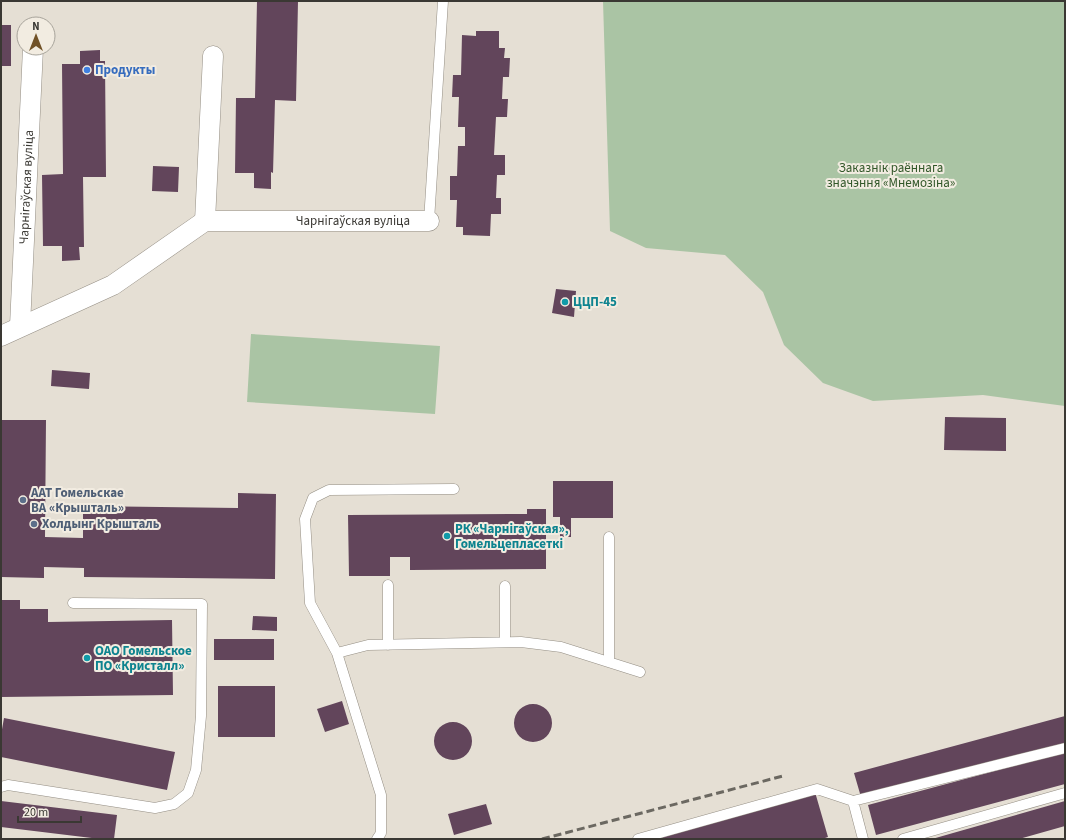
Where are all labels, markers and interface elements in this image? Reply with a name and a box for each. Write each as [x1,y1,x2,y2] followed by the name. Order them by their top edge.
[16,16,56,56] north arrow
[32,19,40,34] text: N
[95,61,155,79] place label: Продукты
[82,65,92,75] marker: Продукты
[15,130,38,245] street label: Чарнігаўская вуліца
[827,159,955,192] park label: Заказнік раённага значэння «Мнемозіна»
[296,212,410,230] street label: Чарнігаўская вуліца
[573,293,617,311] place label: ЦЦП-45
[560,297,570,307] marker: ЦЦП-45
[30,484,124,517] place label: ААТ Гомельскае ВА «Крышталь»
[18,495,28,505] marker: ААТ Гомельскае ВА «Крышталь»
[42,515,160,533] place label: Холдынг Крышталь
[29,519,39,529] marker: Холдынг Крышталь
[455,520,569,553] place label: РК «Чарнігаўская», Гомельцепласеткі
[442,531,452,541] marker: РК «Чарнігаўская», Гомельцепласеткі
[95,642,192,675] place label: ОАО Гомельское ПО «Кристалл»
[82,653,92,663] marker: ОАО Гомельское ПО «Кристалл»
[18,798,81,824] scale bar
[24,804,48,821] text: 20 m

